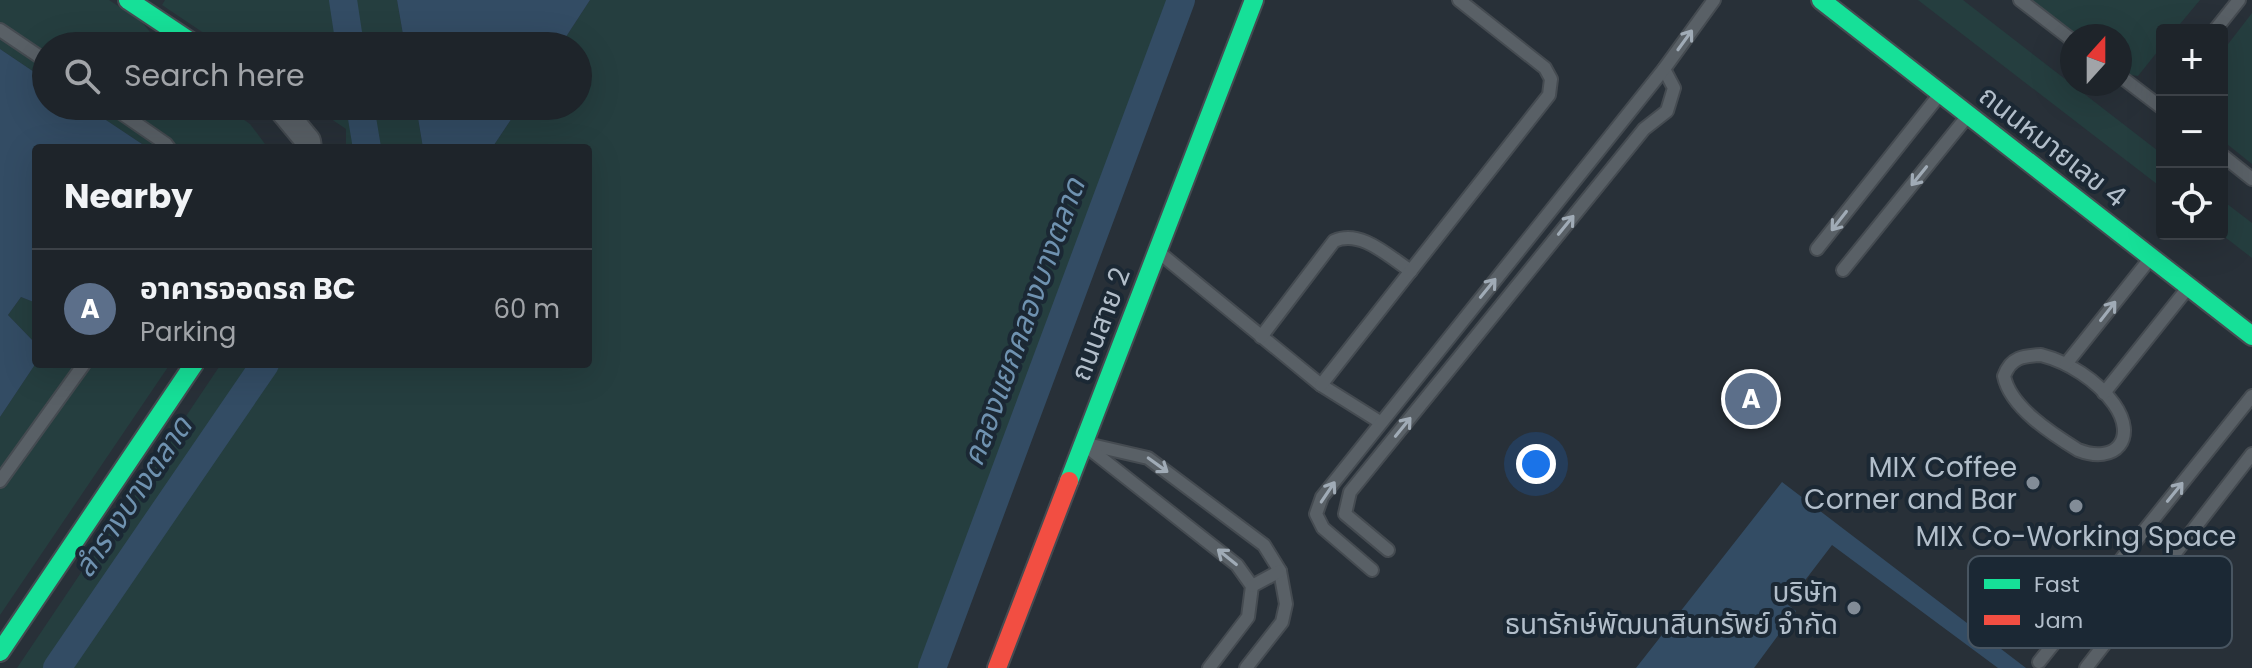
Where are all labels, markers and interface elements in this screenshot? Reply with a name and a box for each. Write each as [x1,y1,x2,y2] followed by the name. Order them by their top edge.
[2060,24,2132,96] north arrow
[2156,24,2228,240] map controls
[2156,24,2228,96] button: +
[1676,30,1693,51] one-way arrow
[32,32,592,120] search box
[60,54,104,98] icon: search
[124,54,305,97] text: Search here
[1971,76,2135,216] street label: ถนนหมายเลข 4
[2156,96,2228,168] button: −
[1910,165,1928,186] one-way arrow
[2156,168,2228,240] button: locate
[952,171,1096,472] water label: คลองแยกคลองบางตลาด
[64,172,193,220] text: Nearby
[1830,210,1847,231] one-way arrow
[1557,215,1575,236] one-way arrow
[1061,262,1140,387] street label: ถนนสาย 2
[140,267,356,310] text: อาคารจอดรถ BC
[1479,277,1497,298] one-way arrow
[80,291,100,327] text: A
[493,291,560,327] text: 60 m
[2100,301,2117,322] one-way arrow
[140,314,236,350] text: Parking
[1725,369,1777,429] pin: A
[63,407,203,586] water label: ลำรางบางตลาด
[1394,417,1411,438] one-way arrow
[1516,444,1556,484] your location
[1804,448,2017,519] place label: MIX Coffee Corner and Bar
[1146,457,1168,474] one-way arrow
[2024,474,2042,492] marker: MIX Coffee Corner and Bar
[1319,481,1336,503] one-way arrow
[2166,482,2184,503] one-way arrow
[2067,497,2085,515] marker: MIX Co-Working Space
[1916,517,2236,556] place label: MIX Co-Working Space
[1217,549,1238,566] one-way arrow
[1968,556,2232,648] legend
[2034,569,2079,600] text: Fast
[1505,573,1838,644] place label: บริษัท ธนารักษ์พัฒนาสินทรัพย์ จำกัด
[1845,599,1863,617] marker: บริษัท ธนารักษ์พัฒนาสินทรัพย์ จำกัด
[2034,605,2083,636] text: Jam

